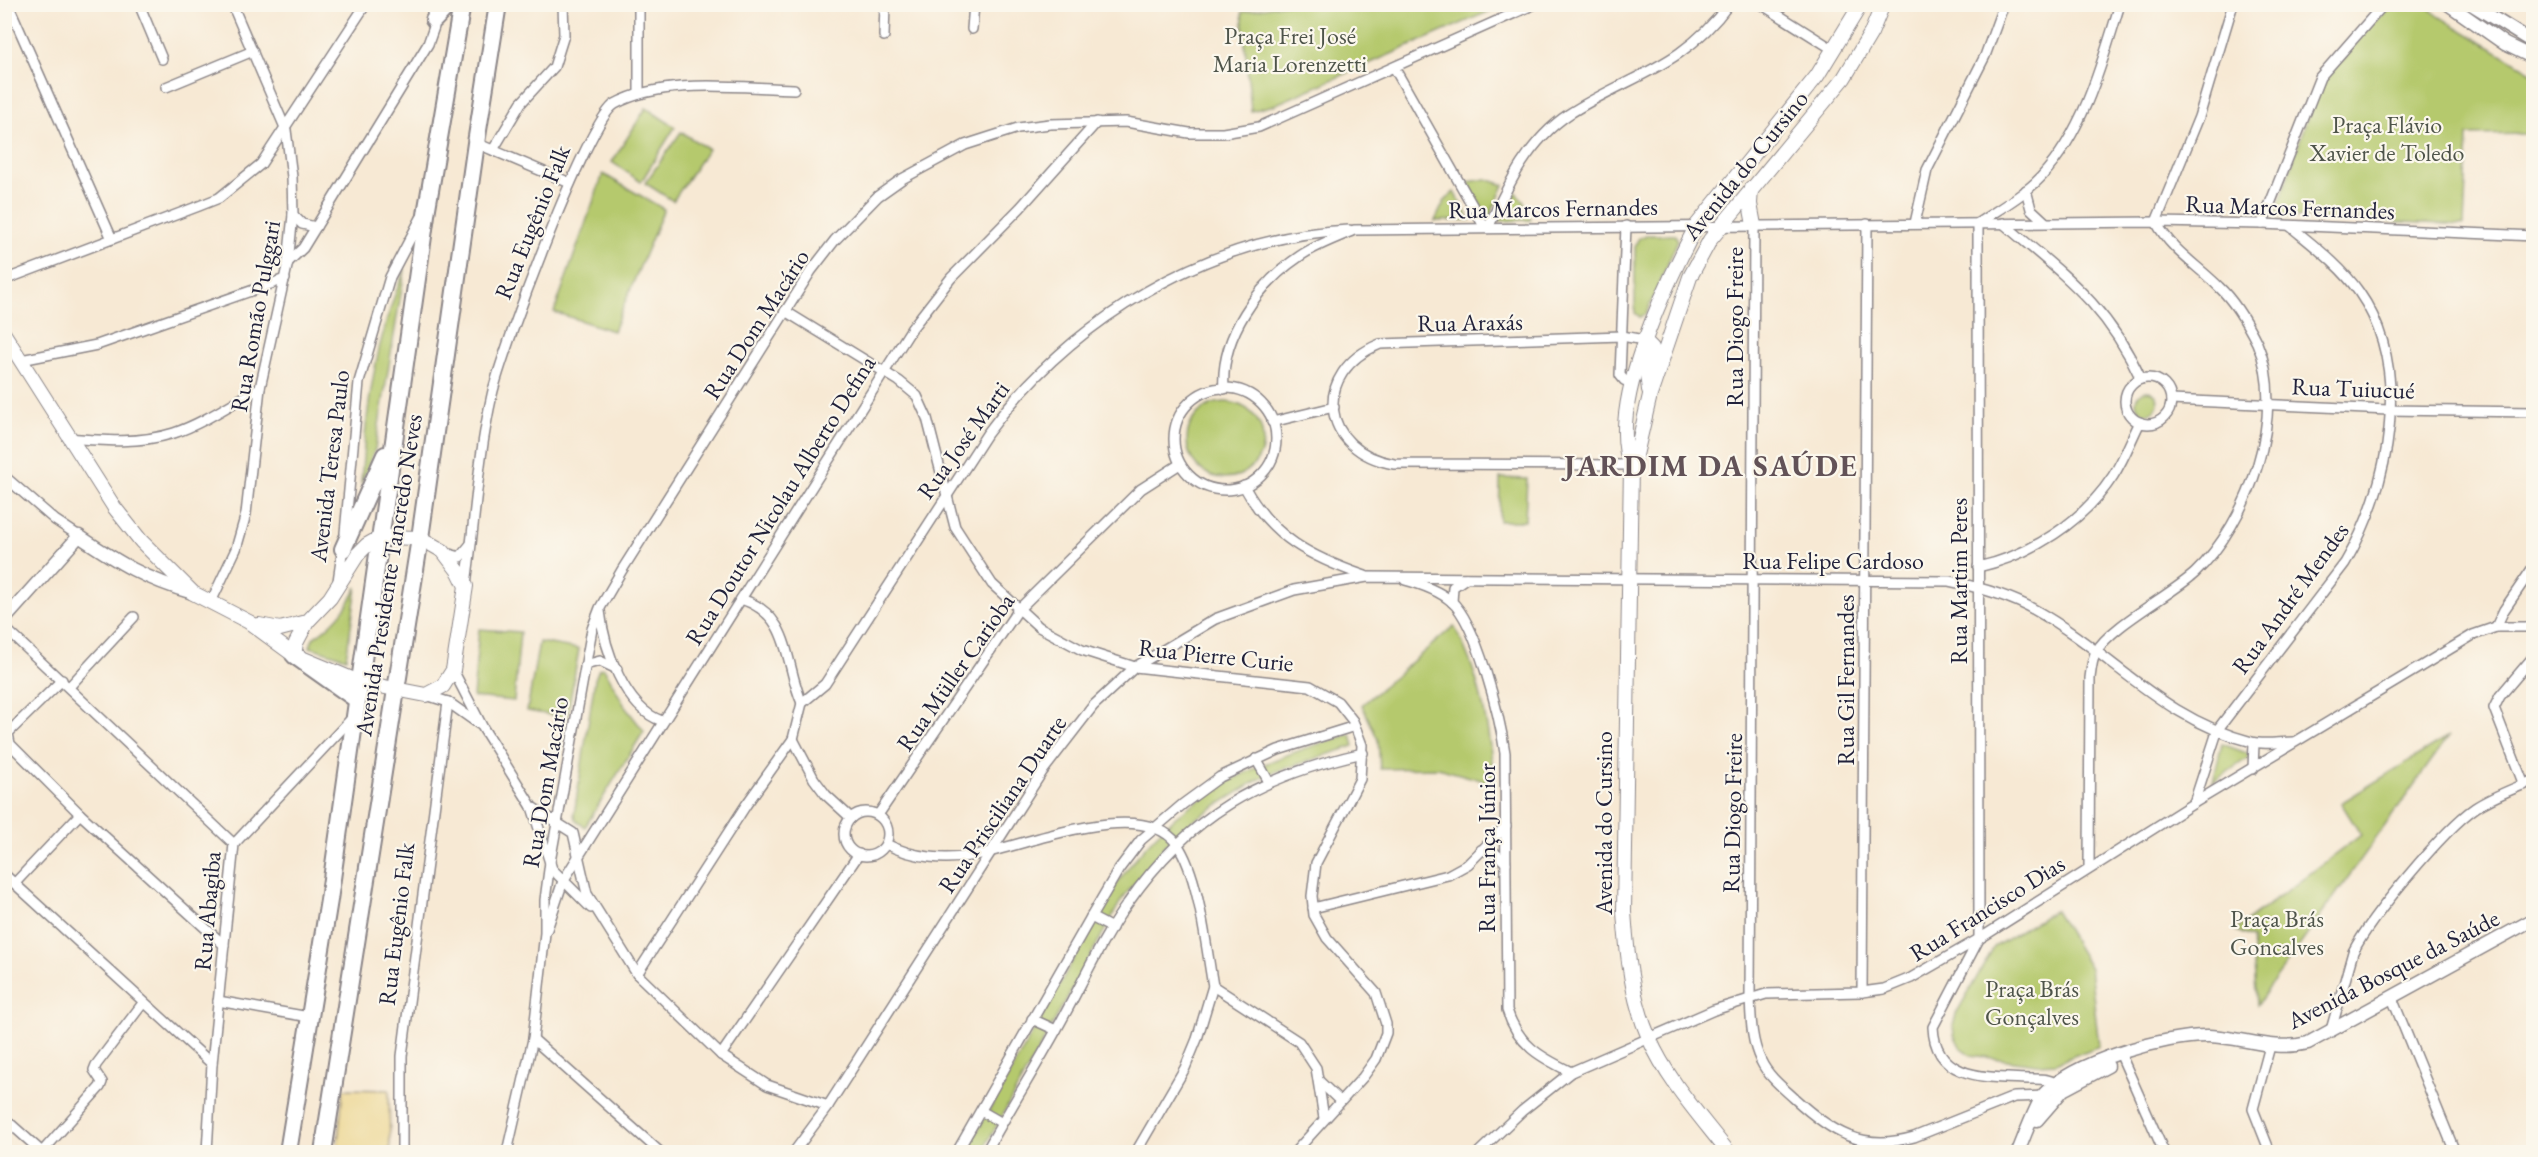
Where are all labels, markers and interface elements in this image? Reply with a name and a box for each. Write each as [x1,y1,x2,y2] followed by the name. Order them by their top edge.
[1213,20,1367,79] park label: Praça Frei José Maria Lorenzetti
[1674,84,1815,247] street label: Avenida do Cursino
[2309,109,2465,168] park label: Praça Flávio Xavier de Toledo
[487,140,577,304] street label: Rua Eugênio Falk
[2185,188,2395,226] street label: Rua Marcos Fernandes
[1448,191,1658,225] street label: Rua Marcos Fernandes
[223,218,287,414] street label: Rua Romão Pulggari
[696,243,816,405] street label: Rua Dom Macário
[1719,247,1750,407] street label: Rua Diogo Freire
[1417,306,1523,338] street label: Rua Araxás
[678,349,882,651] street label: Rua Doutor Nicolau Alberto Defina
[302,368,356,565] street label: Avenida Teresa Paulo
[2291,370,2415,406] street label: Rua Tuiucué
[910,375,1016,505] street label: Rua José Marti
[347,412,429,739] street label: Avenida Presidente Tancredo Neves
[1561,446,1858,485] district label: JARDIM DA SAÚDE
[1943,498,1974,664] street label: Rua Martim Peres
[2225,516,2355,680] street label: Rua André Mendes
[1742,545,1924,576] street label: Rua Felipe Cardoso
[889,587,1021,757] street label: Rua Müller Carioba
[1830,594,1861,766] street label: Rua Gil Fernandes
[1137,631,1295,679] street label: Rua Pierre Curie
[515,694,575,870] street label: Rua Dom Macário
[931,709,1073,899] street label: Rua Prisciliana Duarte
[1588,731,1619,916] street label: Avenida do Cursino
[1715,733,1749,893] street label: Rua Diogo Freire
[1471,763,1502,933] street label: Rua França Júnior
[371,840,421,1007] street label: Rua Eugênio Falk
[1904,848,2070,968] street label: Rua Francisco Dias
[186,849,228,972] street label: Rua Abagiba
[2281,902,2504,1036] street label: Avenida Bosque da Saúde
[2230,903,2324,962] park label: Praça Brás Goncalves
[1985,973,2079,1032] park label: Praça Brás Gonçalves

